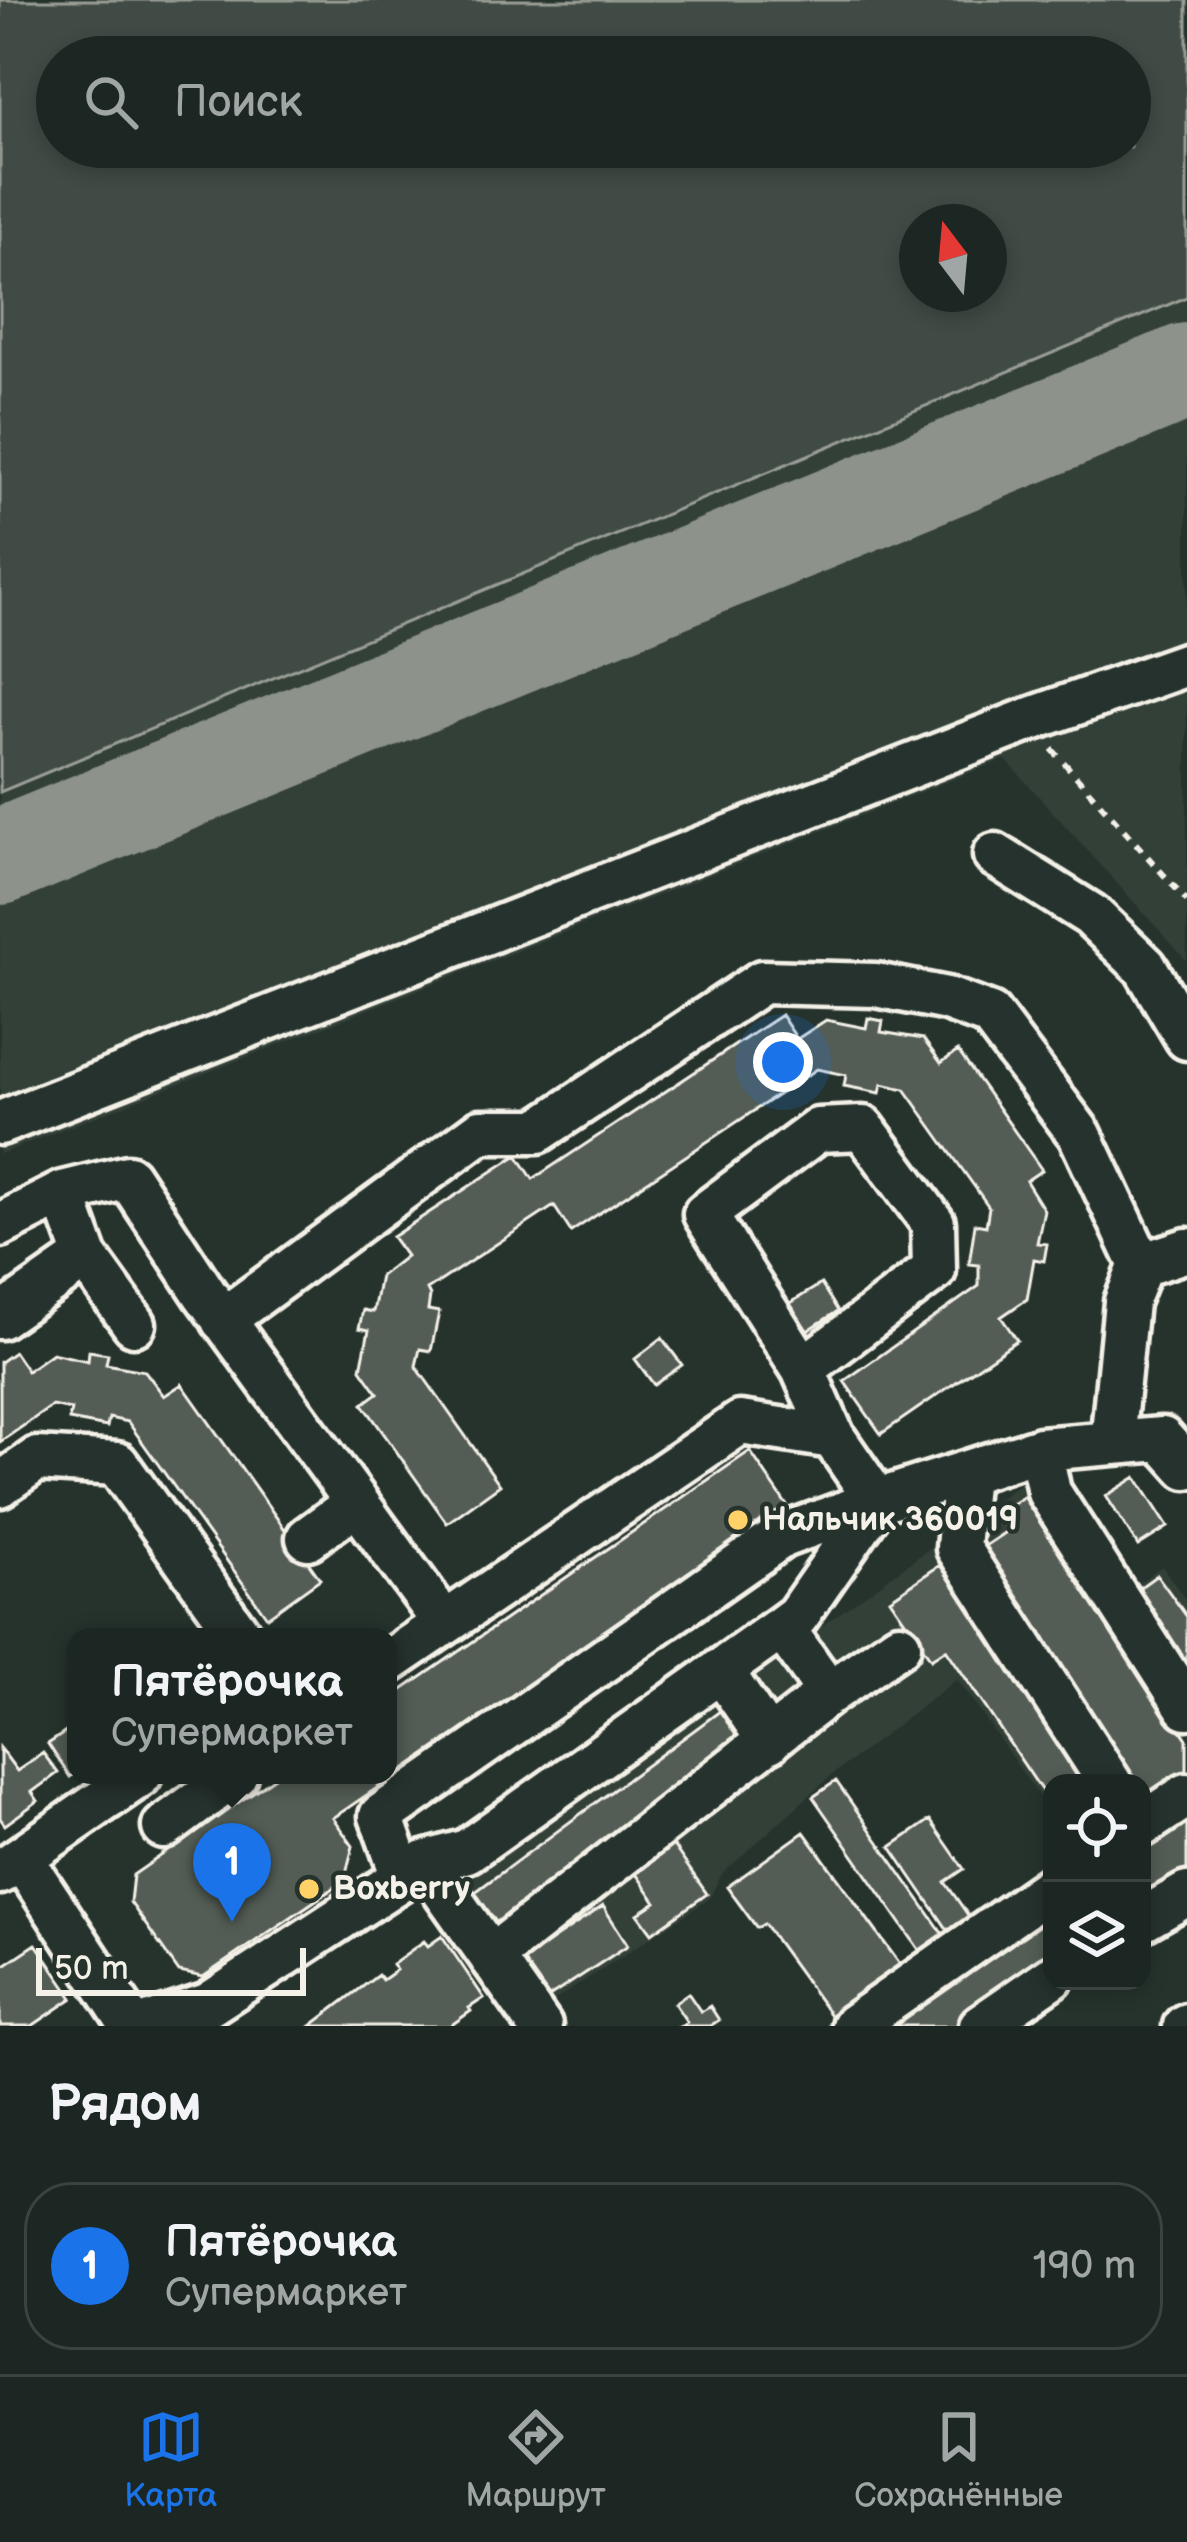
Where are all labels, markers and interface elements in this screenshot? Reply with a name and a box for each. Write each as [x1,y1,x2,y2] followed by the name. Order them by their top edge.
[36,36,1151,168] search box
[78,69,144,135] icon: search
[174,75,302,130] text: Поиск
[899,204,1007,312] north arrow
[753,1032,813,1092] your location
[762,1500,1018,1540] place label: Нальчик 360019
[725,1507,751,1533] marker: Нальчик 360019
[67,1628,397,1784] popup
[111,1655,343,1710] text: Пятёрочка
[111,1710,353,1757] text: Супермаркет
[1043,1774,1151,1990] map controls
[1043,1774,1151,1882] button: locate
[193,1823,271,1922] pin: 1
[333,1869,470,1909] place label: Boxberry
[296,1876,322,1902] marker: Boxberry
[1043,1882,1151,1990] button: layers
[36,1942,306,1995] scale bar
[54,1949,129,1989] text: 50 m
[48,2074,202,2135] text: Рядом
[165,2215,397,2270] text: Пятёрочка
[82,2243,98,2290] text: 1
[1033,2243,1136,2290] text: 190 m
[165,2270,407,2317] text: Супермаркет
[124,2404,217,2516] tab: Карта
[466,2404,606,2516] tab: Маршрут
[854,2404,1063,2516] tab: Сохранённые

